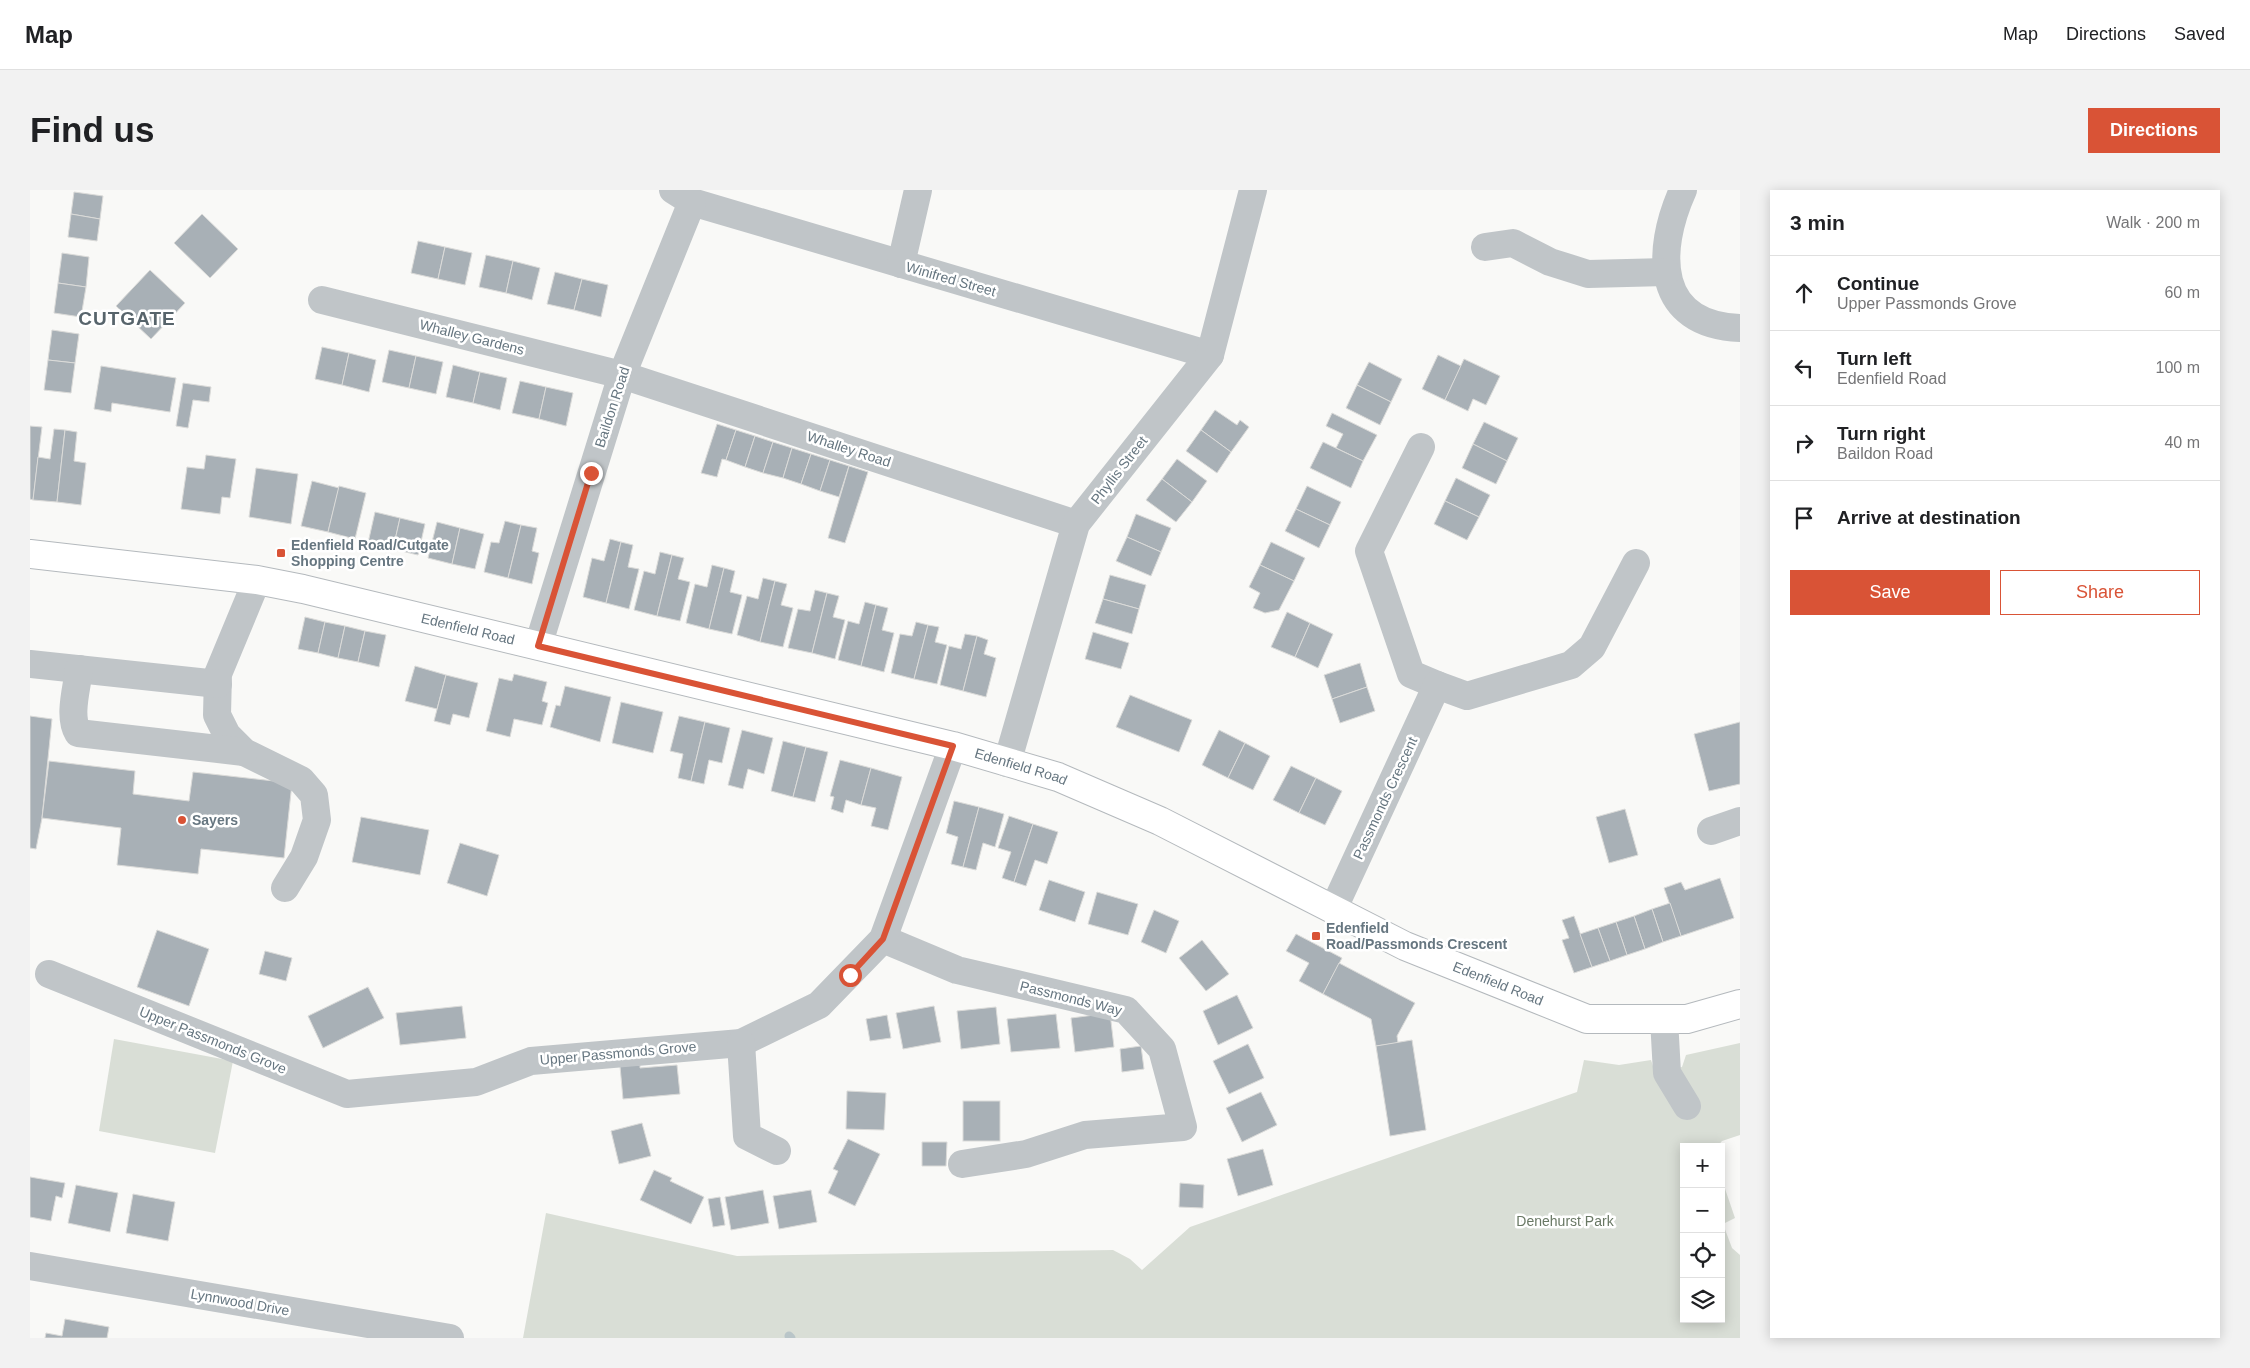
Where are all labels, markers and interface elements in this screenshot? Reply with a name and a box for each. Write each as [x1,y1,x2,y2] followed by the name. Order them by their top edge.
[25,21,73,48] text: Map
[2003,24,2038,44] text: Map
[2066,24,2146,44] text: Directions
[2174,24,2225,44] text: Saved
[2088,108,2220,153] button: Directions
[30,110,154,149] text: Find us
[1790,211,1845,234] text: 3 min
[2106,214,2200,231] text: Walk · 200 m
[904,259,998,299] street label: Winifred Street
[1837,273,1919,294] text: Continue
[1790,279,1818,307] icon: ahead
[2164,284,2200,301] text: 60 m
[1837,295,2017,312] text: Upper Passmonds Grove
[78,308,176,329] district label: CUTGATE
[418,316,526,358] street label: Whalley Gardens
[1837,348,1912,369] text: Turn left
[1790,354,1818,382] icon: left
[2156,359,2200,376] text: 100 m
[591,365,633,449] street label: Baildon Road
[1837,370,1946,387] text: Edenfield Road
[1837,423,1925,444] text: Turn right
[805,428,893,470] street label: Whalley Road
[1790,429,1818,457] icon: right
[1088,433,1151,507] street label: Phyllis Street
[2164,434,2200,451] text: 40 m
[1837,445,1933,462] text: Baildon Road
[580,462,603,485] route end
[1790,504,1818,532] icon: arrive
[1837,507,2021,528] text: Arrive at destination
[291,537,449,569] place label: Edenfield Road/Cutgate Shopping Centre
[275,547,287,559] marker: Edenfield Road/Cutgate Shopping Centre
[1790,570,1990,615] button: Save
[2000,570,2200,615] button: Share
[419,610,516,648] street label: Edenfield Road
[1350,734,1420,862] street label: Passmonds Crescent
[973,745,1070,788] street label: Edenfield Road
[192,812,238,828] place label: Sayers
[176,814,188,826] marker: Sayers
[1326,920,1508,952] place label: Edenfield Road/Passmonds Crescent
[1310,930,1322,942] marker: Edenfield Road/Passmonds Crescent
[1451,958,1546,1009] street label: Edenfield Road
[839,964,862,987] route start
[1018,978,1124,1018] street label: Passmonds Way
[137,1003,289,1077] street label: Upper Passmonds Grove
[539,1038,697,1068] street label: Upper Passmonds Grove
[1680,1143,1725,1323] map controls
[1680,1143,1725,1188] button: +
[1680,1188,1725,1233] button: −
[1516,1213,1615,1229] park label: Denehurst Park
[1680,1233,1725,1278] button: locate
[1680,1278,1725,1323] button: layers
[189,1285,291,1319] street label: Lynnwood Drive

